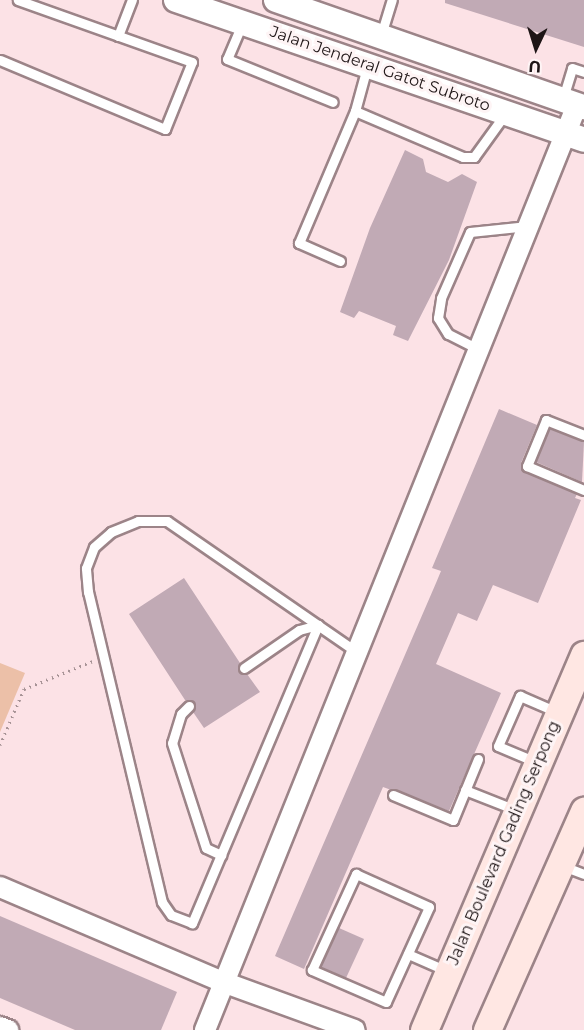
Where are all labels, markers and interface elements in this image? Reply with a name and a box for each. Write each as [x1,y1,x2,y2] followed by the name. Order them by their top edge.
[506,18,566,78] north arrow
[267,22,493,116] street label: Jalan Jenderal Gatot Subroto
[528,57,542,76] text: U
[444,718,564,968] street label: Jalan Boulevard Gading Serpong

